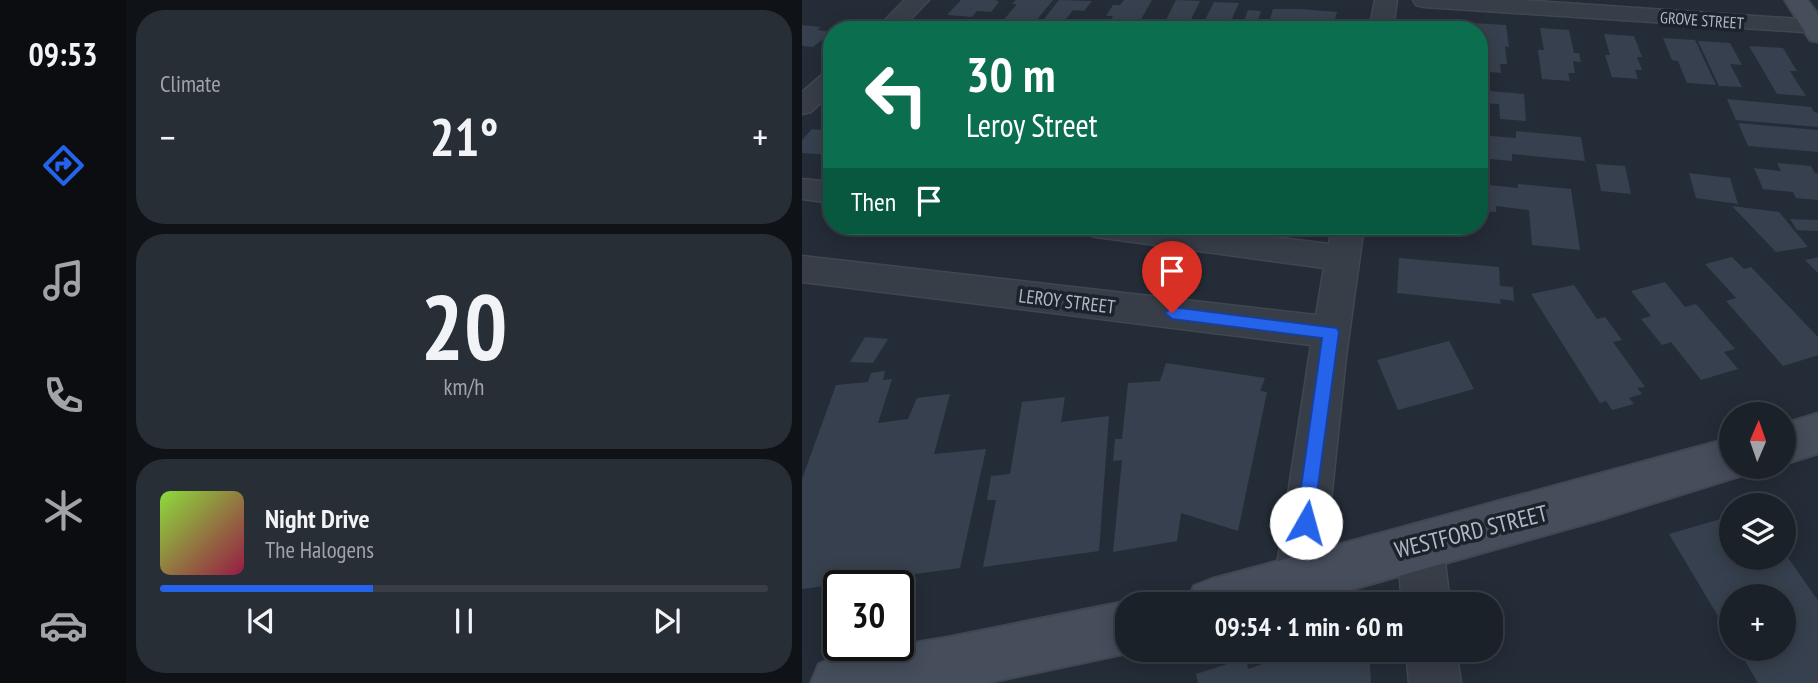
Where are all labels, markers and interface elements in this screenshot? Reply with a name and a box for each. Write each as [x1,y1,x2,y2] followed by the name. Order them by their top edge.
[1660,7,1744,33] street label: GROVE STREET
[28,33,98,75] text: 09:53
[966,42,1055,106] text: 30 m
[851,49,942,140] icon: left
[160,69,221,98] text: Climate
[430,103,498,170] text: 21°
[966,104,1098,146] text: Leroy Street
[160,112,176,161] text: −
[752,112,768,161] text: +
[39,141,88,190] icon: directions
[910,182,948,220] icon: arrive
[851,185,896,218] text: Then
[1142,241,1202,313] pin
[1153,252,1191,290] icon: arrive
[39,256,88,305] icon: music
[421,267,508,385] text: 20
[1017,283,1117,319] street label: LEROY STREET
[39,371,88,420] icon: phone
[444,372,484,401] text: km/h
[1719,402,1796,480] north arrow
[1719,402,1796,661] map controls
[39,486,88,535] icon: climate
[1269,486,1343,560] position arrow
[1719,493,1796,570] button: layers
[1391,498,1551,564] street label: WESTFORD STREET
[265,502,370,535] text: Night Drive
[265,535,374,564] text: The Halogens
[823,570,914,661] speed limit sign: 30
[1719,584,1796,661] button: +
[39,601,88,650] icon: car
[242,602,280,640] icon: previous
[445,602,483,640] icon: pause
[648,602,686,640] icon: next
[1215,610,1403,643] text: 09:54 · 1 min · 60 m

